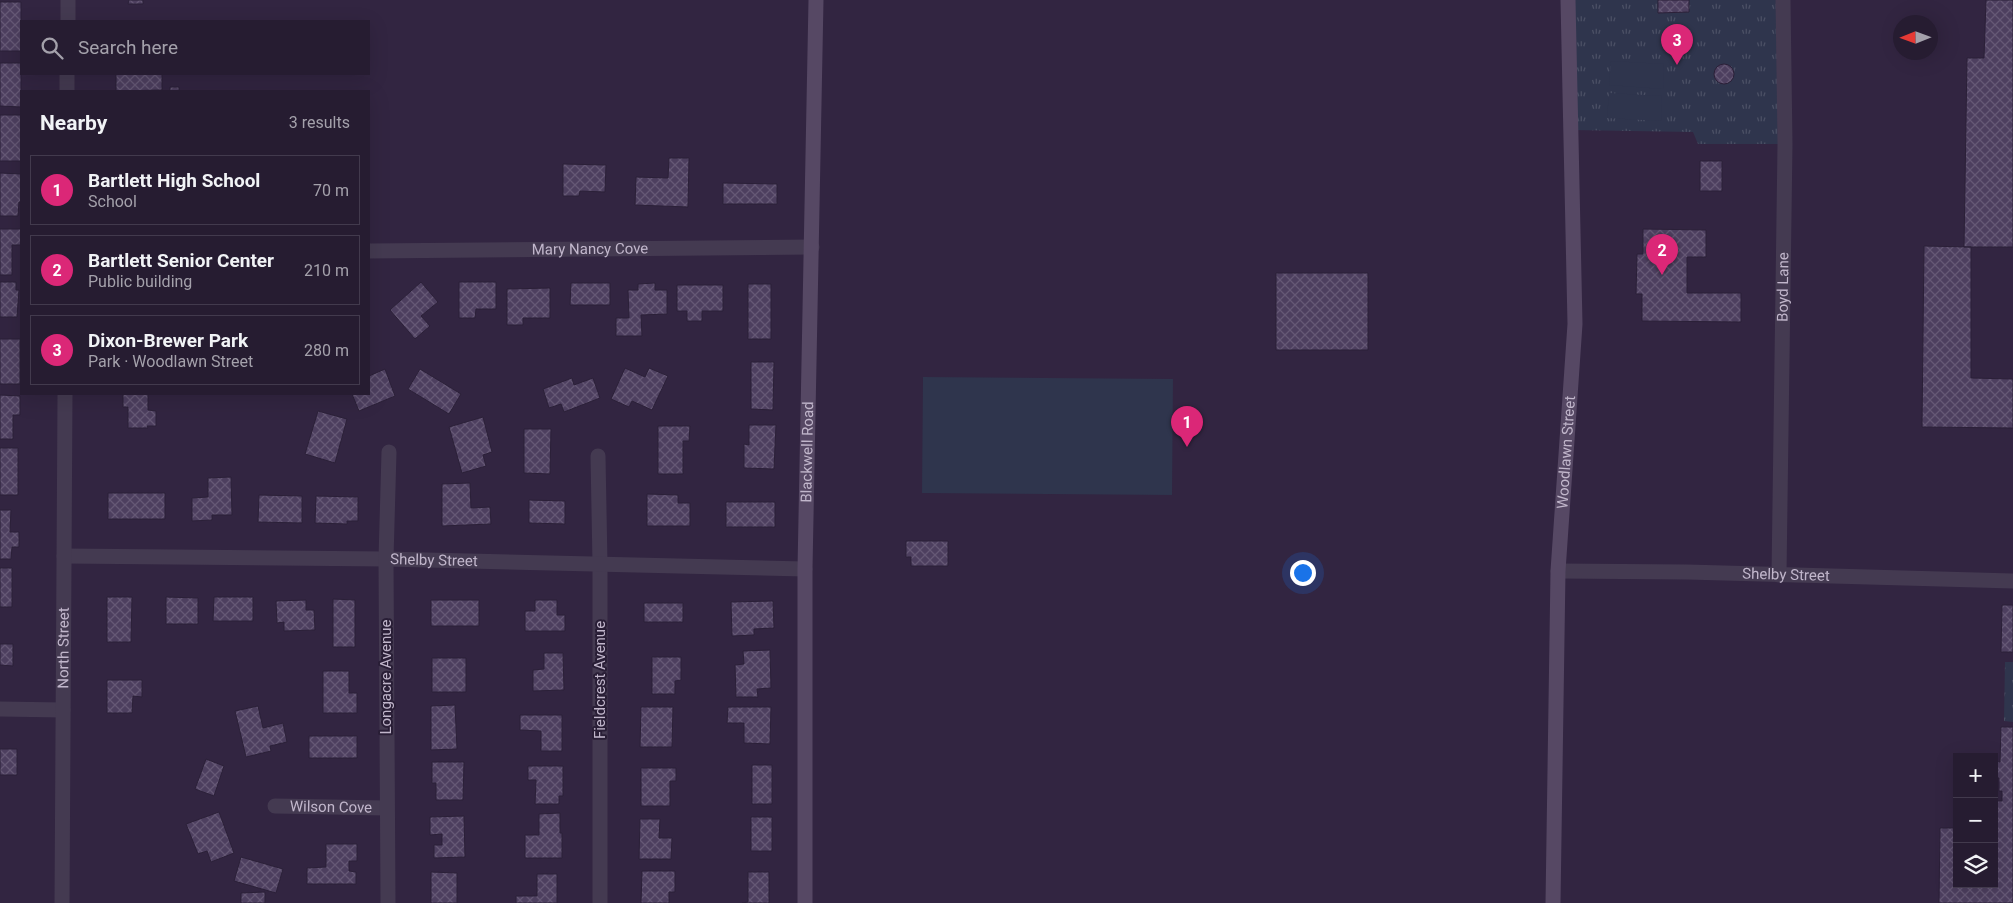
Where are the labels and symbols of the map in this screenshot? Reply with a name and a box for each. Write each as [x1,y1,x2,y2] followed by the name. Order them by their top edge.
[1893,15,1938,60] north arrow
[1661,24,1693,65] pin: 3
[1646,234,1678,275] pin: 2
[532,239,648,259] street label: Mary Nancy Cove
[1774,252,1792,322] street label: Boyd Lane
[1553,395,1579,510] street label: Woodlawn Street
[797,401,817,503] street label: Blackwell Road
[1171,406,1203,447] pin: 1
[390,550,478,570] street label: Shelby Street
[1290,560,1316,586] your location
[1742,565,1830,585] street label: Shelby Street
[54,607,73,689] street label: North Street
[377,619,395,735] street label: Longacre Avenue
[591,621,609,739] street label: Fieldcrest Avenue
[290,797,372,817] street label: Wilson Cove

